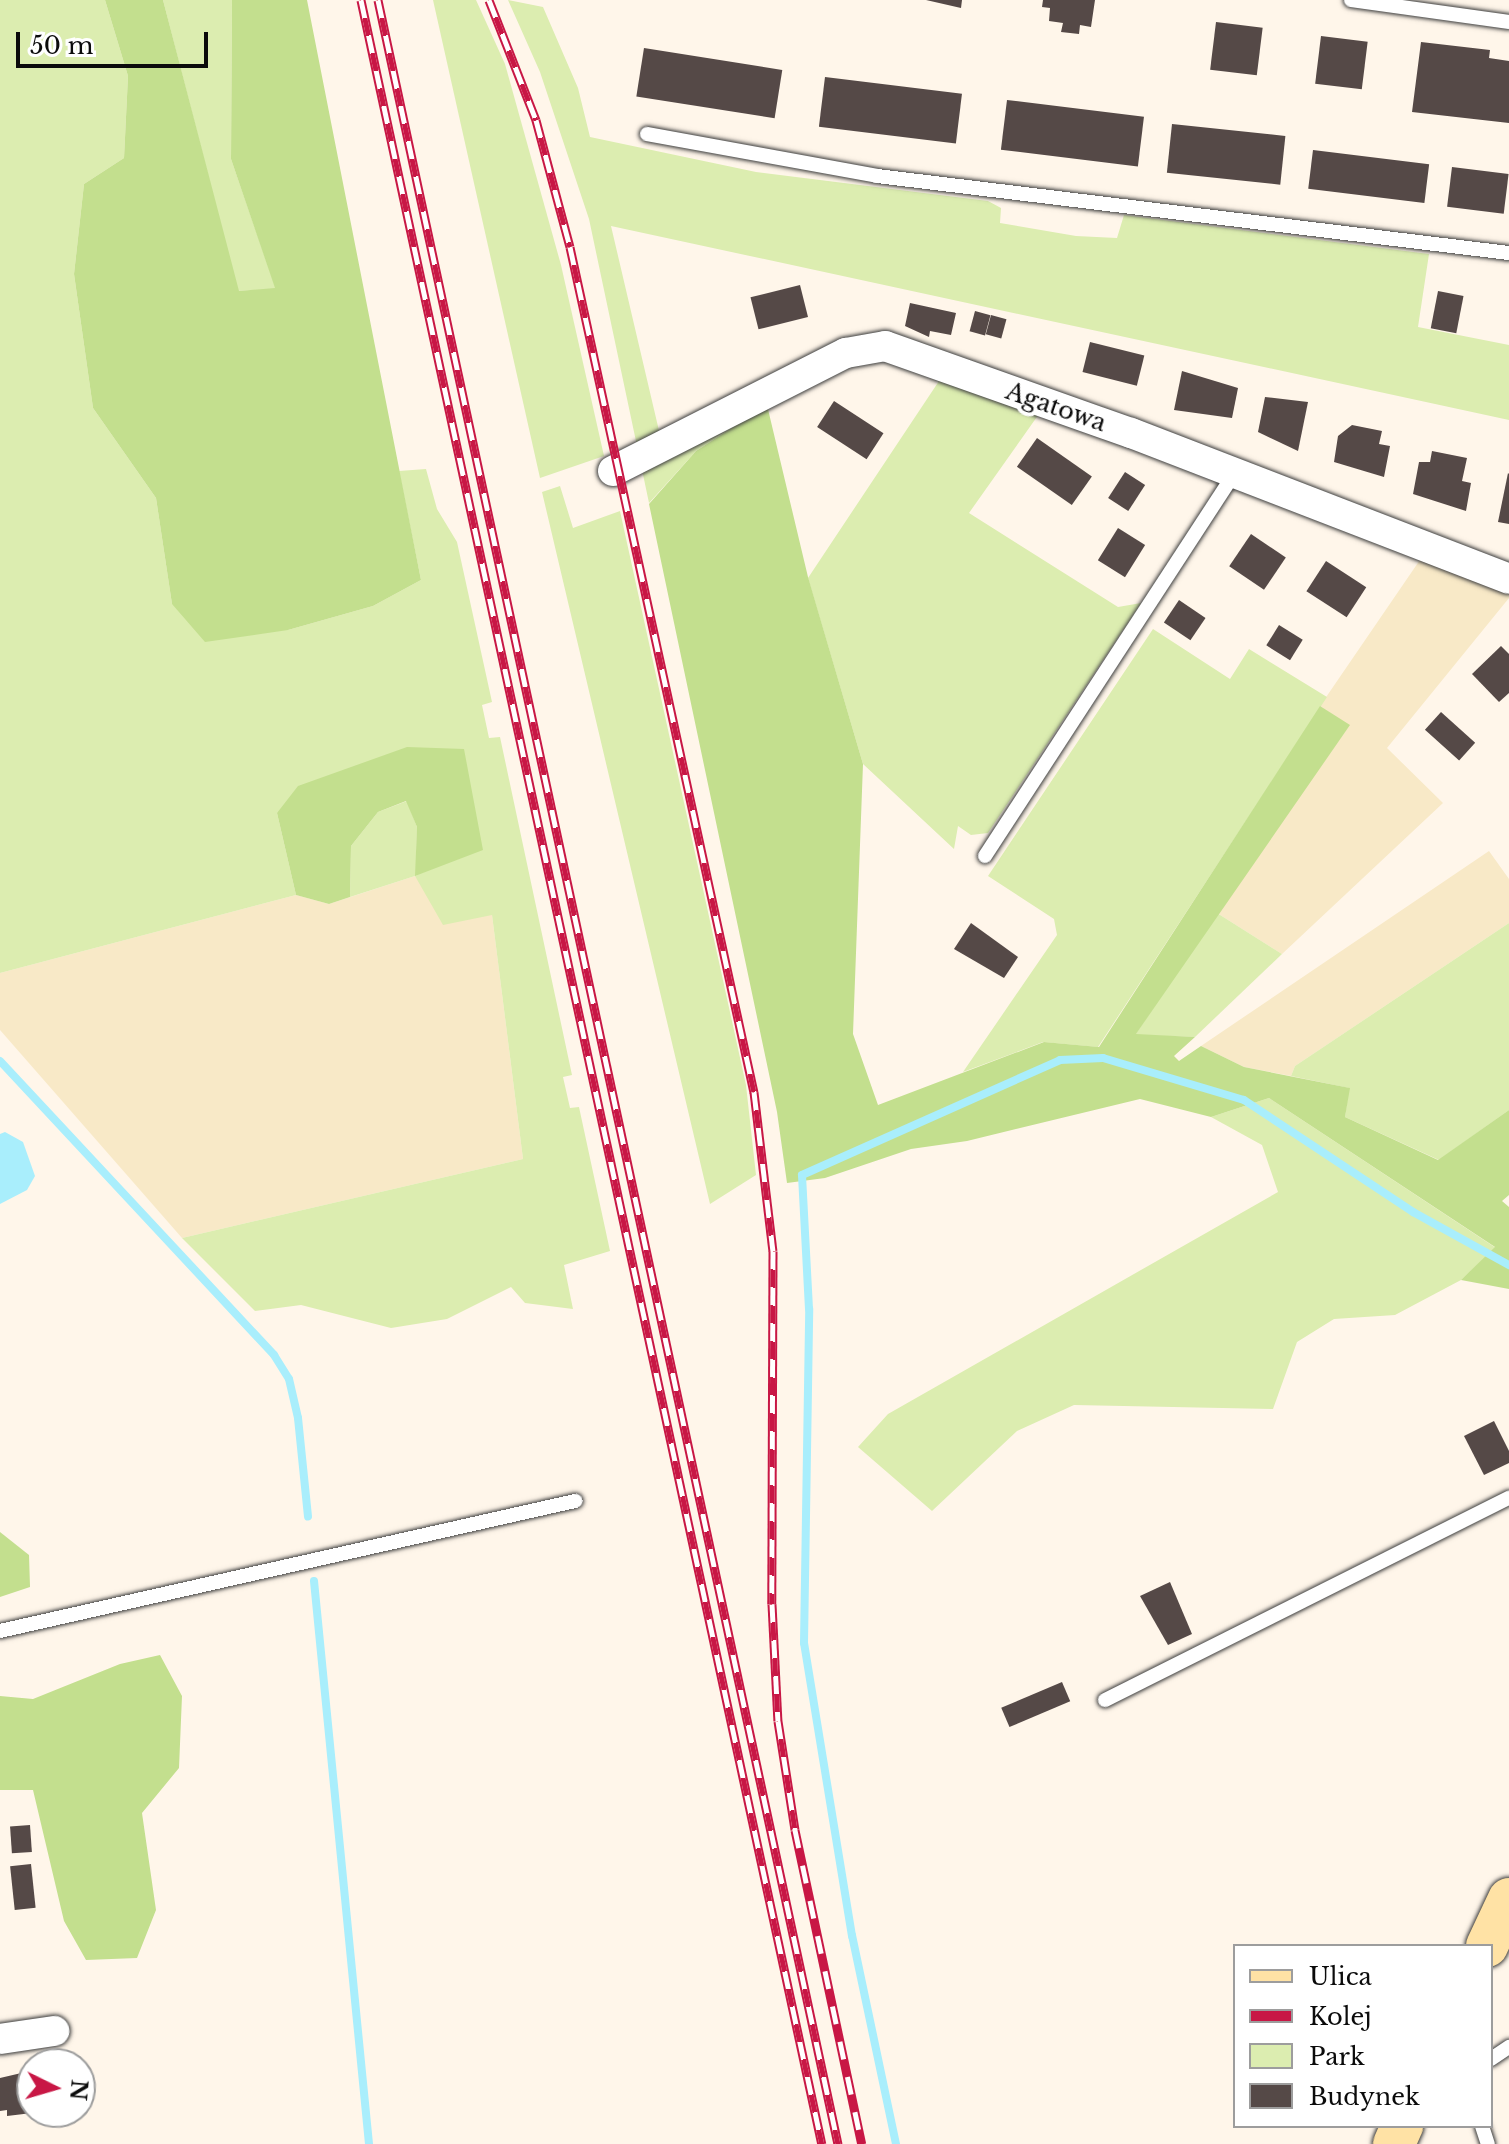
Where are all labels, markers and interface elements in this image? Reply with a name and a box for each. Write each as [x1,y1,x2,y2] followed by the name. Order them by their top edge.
[20,16,212,66] scale bar
[30,31,93,60] text: 50 m
[1002,376,1110,438] street label: Agatowa
[1233,1944,1493,2128] legend
[1309,1962,1372,1991] text: Ulica
[1309,2002,1372,2031] text: Kolej
[1309,2042,1365,2071] text: Park
[16,2048,96,2128] north arrow
[64,2078,93,2101] text: N
[1309,2082,1420,2111] text: Budynek

